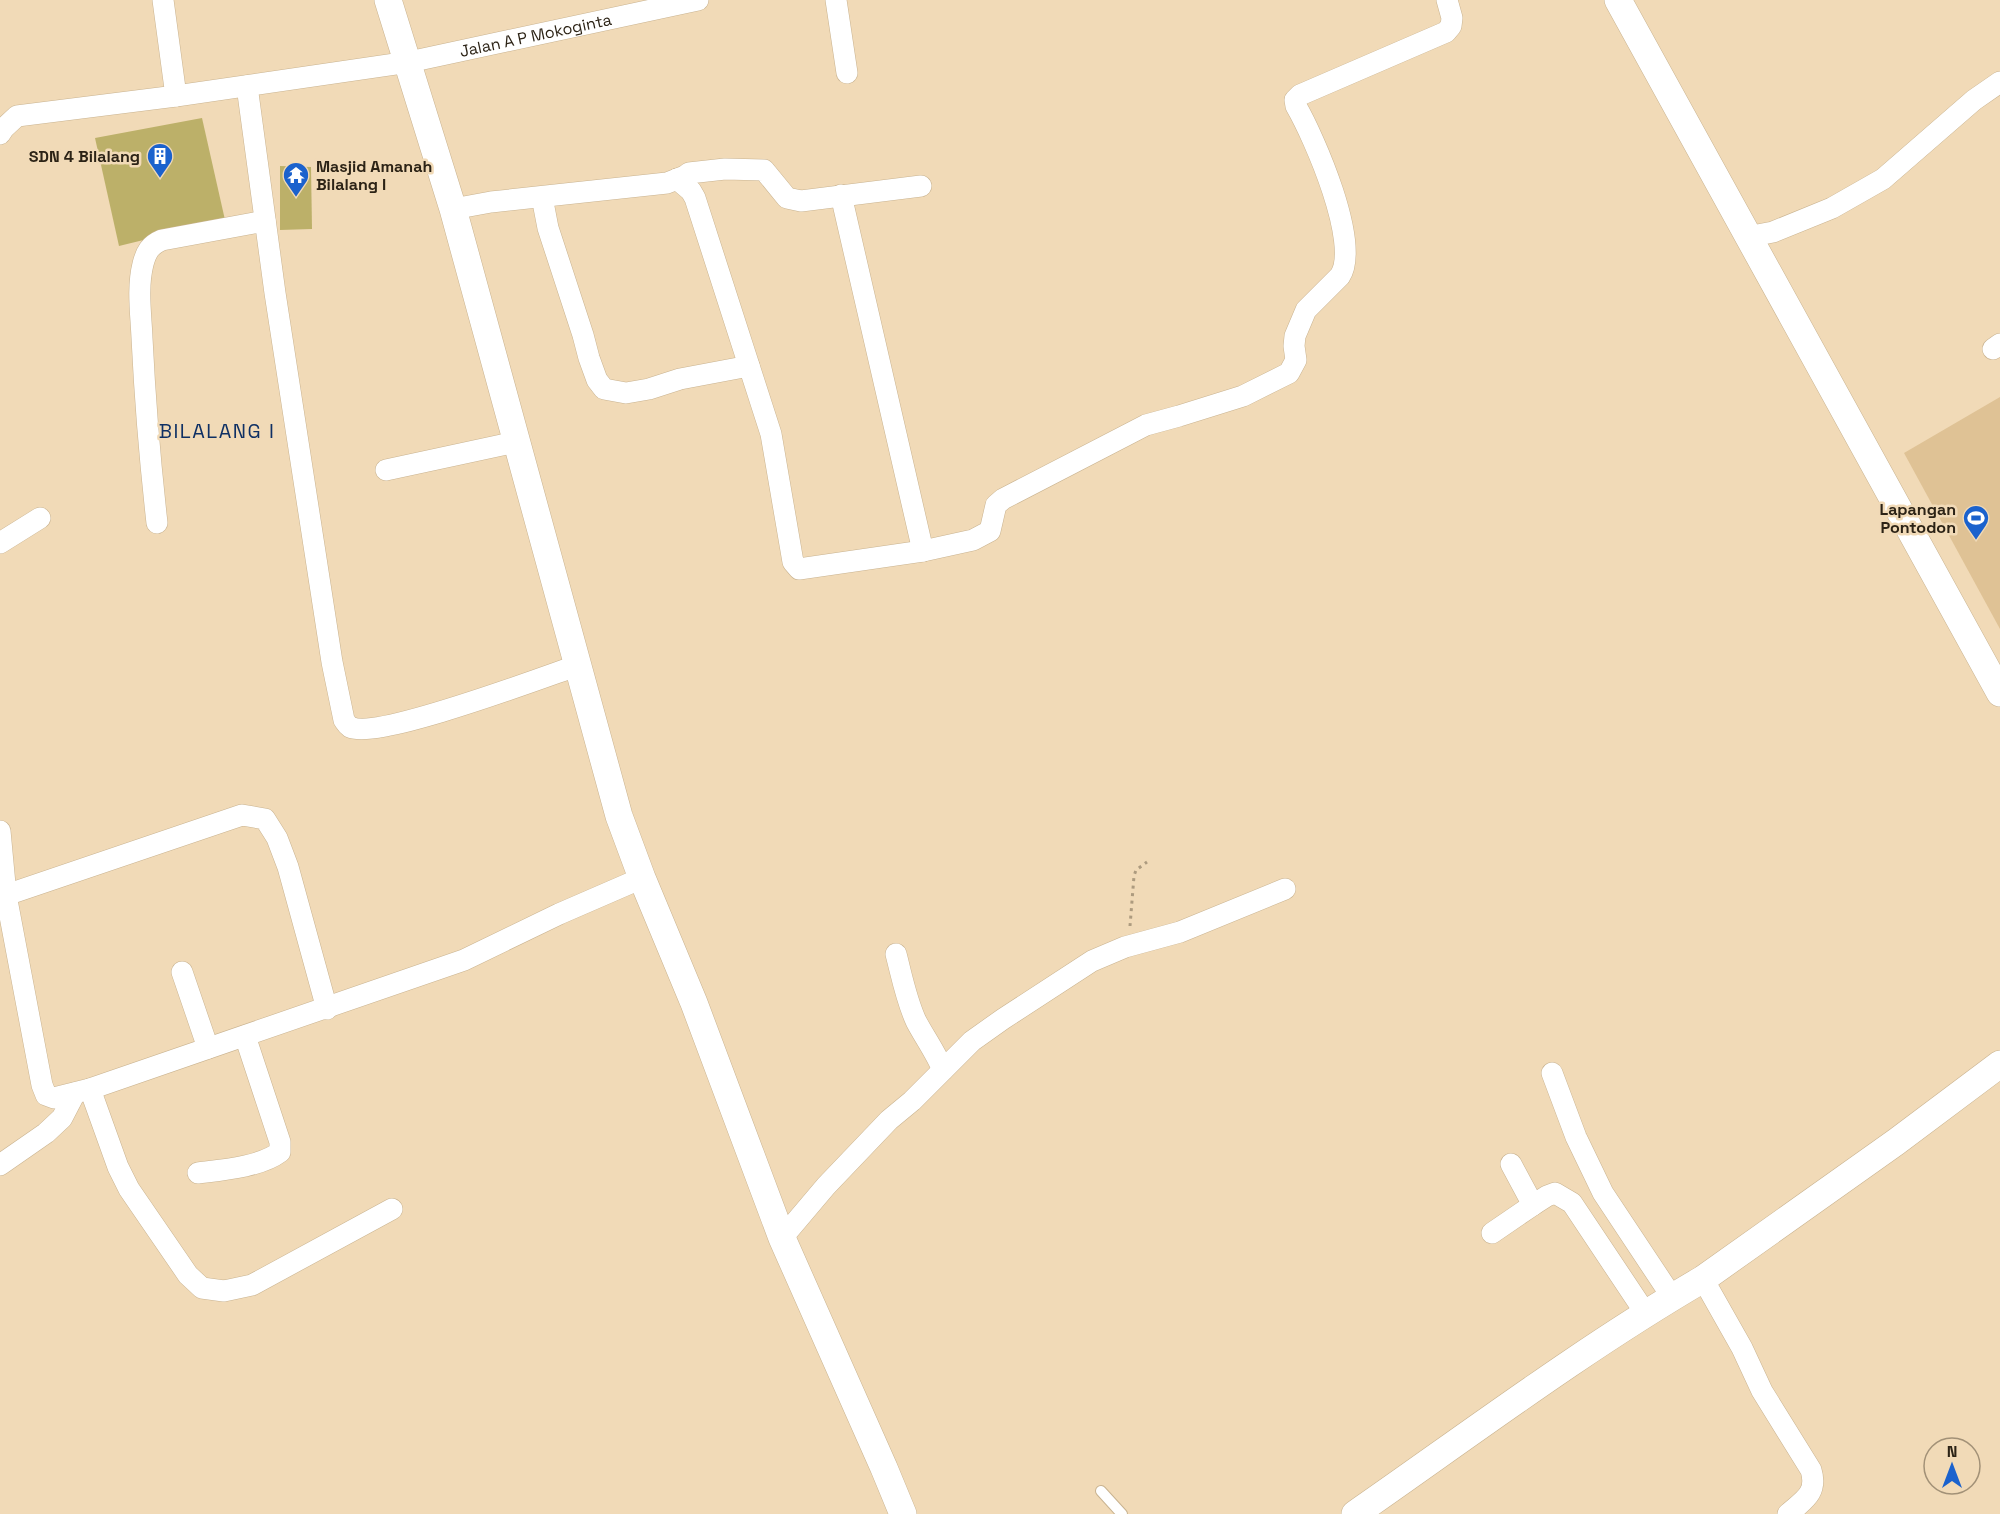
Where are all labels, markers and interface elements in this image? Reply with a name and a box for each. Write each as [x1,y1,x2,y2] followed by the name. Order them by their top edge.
[457,8,613,61] street label: Jalan A P Mokoginta
[145,141,175,179] building icon: SDN 4 Bilalang
[29,146,140,167] place label: SDN 4 Bilalang
[316,156,432,195] place label: Masjid Amanah Bilalang I
[281,160,311,198] temple icon: Masjid Amanah Bilalang I
[159,418,275,444] district label: BILALANG I
[1879,499,1956,538] place label: Lapangan Pontodon
[1961,503,1991,541] sports icon: Lapangan Pontodon
[1922,1436,1982,1496] north arrow
[1947,1441,1957,1462] text: N

